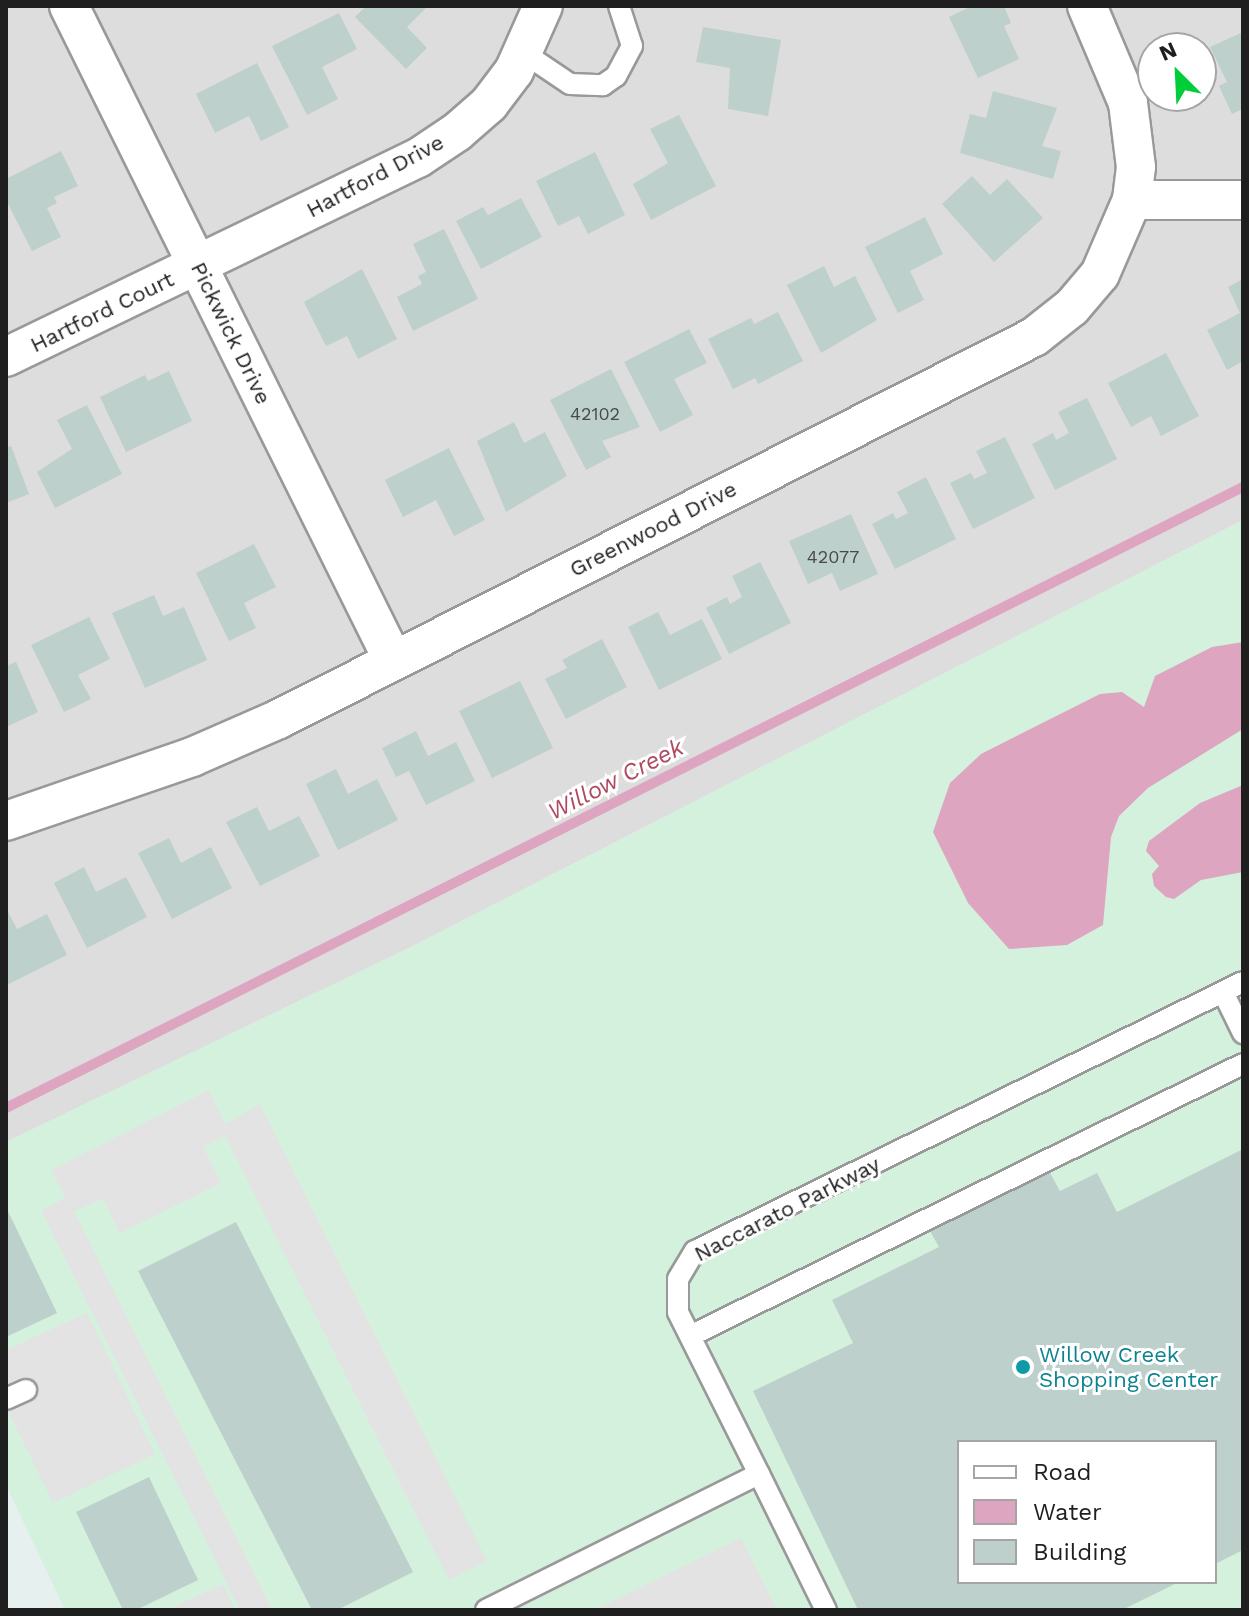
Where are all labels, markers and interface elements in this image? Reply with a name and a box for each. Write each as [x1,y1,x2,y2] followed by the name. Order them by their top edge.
[1137,32,1217,112] north arrow
[1155,37,1180,66] text: N
[302,129,448,223] street label: Hartford Drive
[185,257,277,409] street label: Pickwick Drive
[26,266,178,358] street label: Hartford Court
[570,403,620,425] house number: 42102
[565,476,741,582] street label: Greenwood Drive
[807,546,859,568] house number: 42077
[543,733,689,827] water label: Willow Creek
[690,1151,884,1267] street label: Naccarato Parkway
[1039,1341,1218,1392] place label: Willow Creek Shopping Center
[1014,1358,1032,1376] marker: Willow Creek Shopping Center
[957,1440,1217,1584] legend
[1033,1458,1092,1486] text: Road
[1033,1498,1102,1526] text: Water
[1033,1538,1126,1566] text: Building

